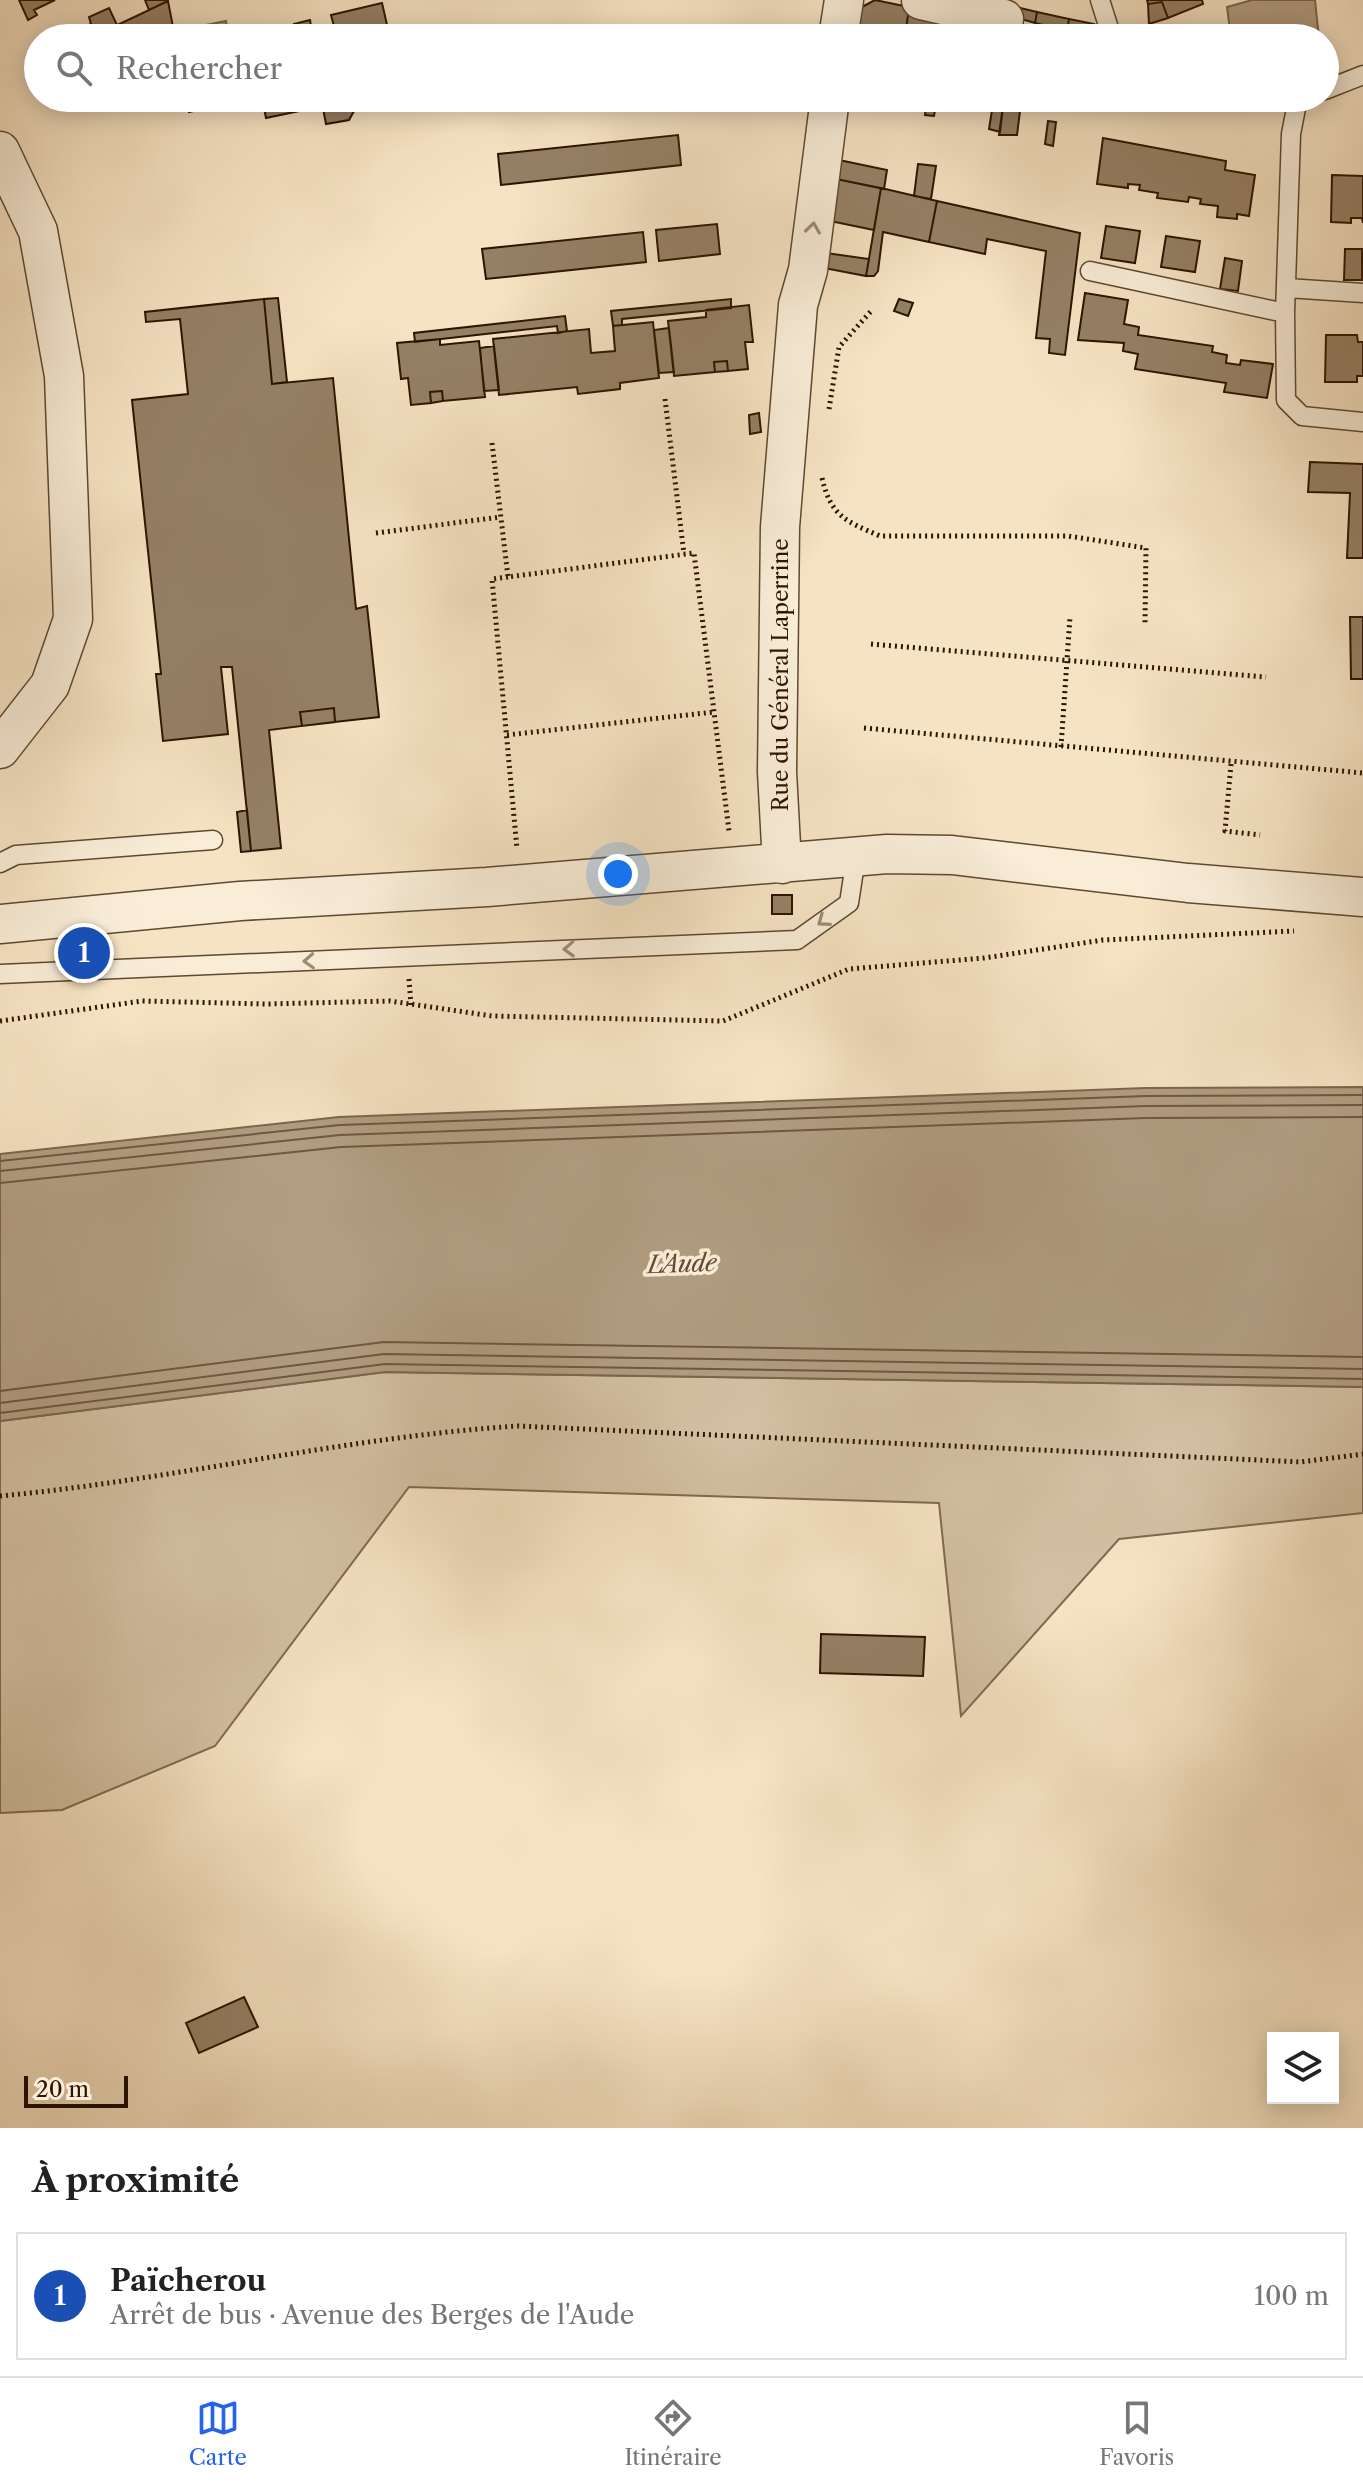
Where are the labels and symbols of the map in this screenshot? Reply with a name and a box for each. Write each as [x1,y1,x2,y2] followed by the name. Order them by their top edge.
[804,221,821,235] one-way arrow
[767,538,794,812] street label: Rue du Général Laperrine
[598,854,638,894] your location
[817,911,832,926] one-way arrow
[58,923,110,983] pin: 1
[562,941,575,958] one-way arrow
[302,952,315,969] one-way arrow
[645,1248,718,1279] water label: L'Aude
[24,2072,128,2108] scale bar

